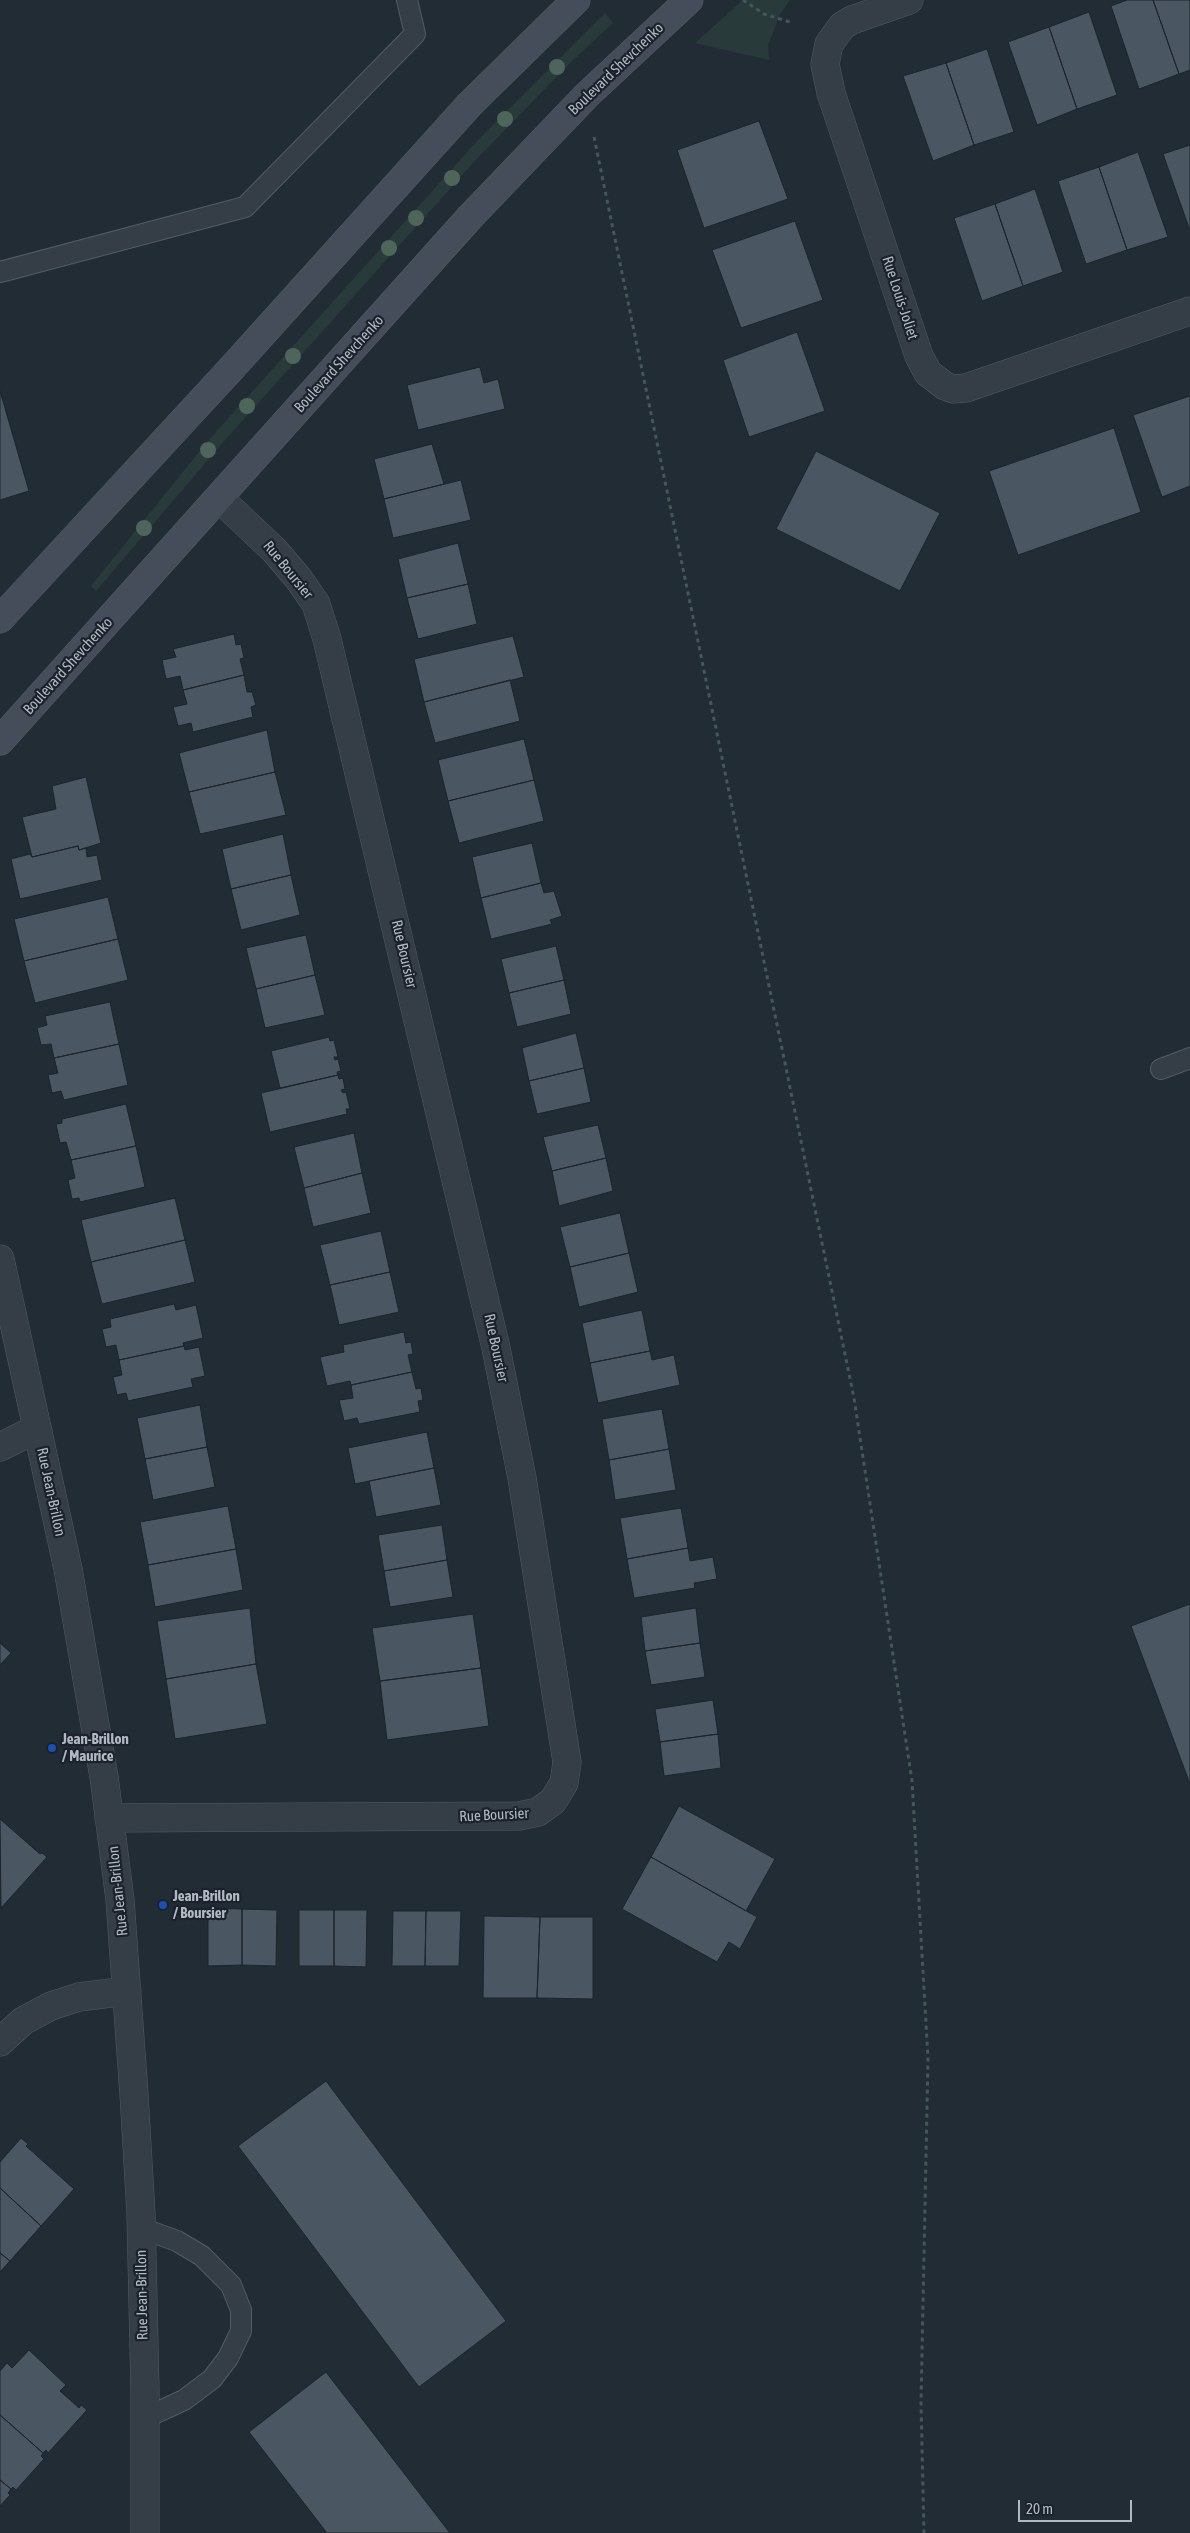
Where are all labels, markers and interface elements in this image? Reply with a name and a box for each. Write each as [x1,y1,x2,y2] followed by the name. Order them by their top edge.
[565,19,667,119] street label: Boulevard Shevchenko
[878,254,922,342] street label: Rue Louis-Joliet
[290,312,388,416] street label: Boulevard Shevchenko
[259,537,317,603] street label: Rue Boursier
[19,614,117,718] street label: Boulevard Shevchenko
[387,918,421,990] street label: Rue Boursier
[480,1312,512,1384] street label: Rue Boursier
[33,1446,69,1538] street label: Rue Jean-Brillon
[62,1730,129,1765] place label: Jean-Brillon / Maurice
[46,1742,58,1754] marker: Jean-Brillon / Maurice
[459,1804,529,1826] street label: Rue Boursier
[104,1845,132,1937] street label: Rue Jean-Brillon
[173,1887,240,1922] place label: Jean-Brillon / Boursier
[157,1899,169,1911] marker: Jean-Brillon / Boursier
[132,2250,152,2340] street label: Rue Jean-Brillon
[1020,2490,1134,2522] scale bar
[1026,2500,1053,2517] text: 20 m

